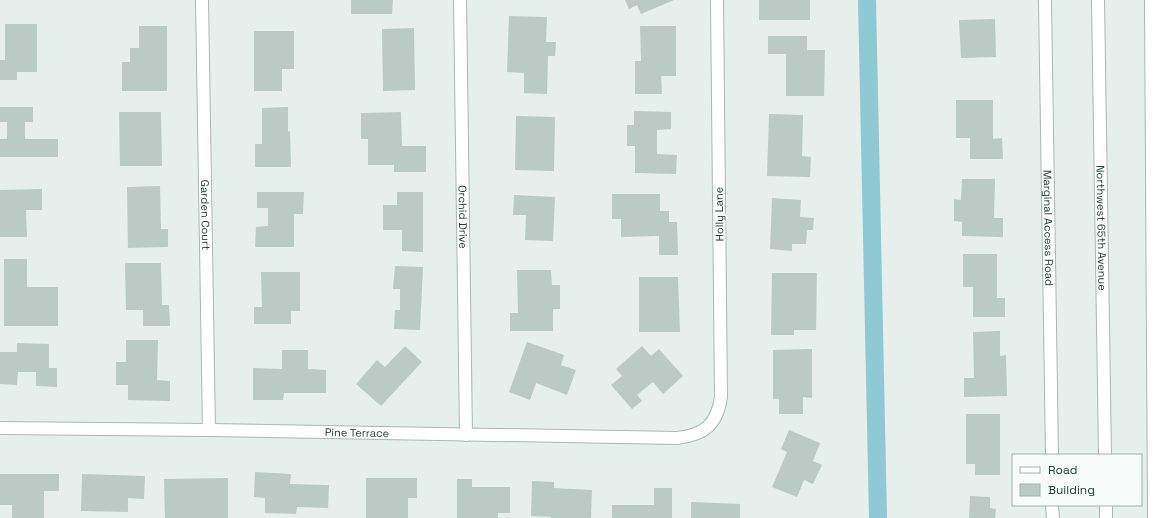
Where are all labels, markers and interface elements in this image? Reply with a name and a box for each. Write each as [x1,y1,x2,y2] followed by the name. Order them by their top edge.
[1094,165,1109,291] street label: Northwest 65th Avenue
[1041,170,1056,286] street label: Marginal Access Road
[198,180,213,250] street label: Garden Court
[456,185,470,249] street label: Orchid Drive
[712,187,726,241] street label: Holly Lane
[325,425,389,440] street label: Pine Terrace
[1012,454,1142,506] legend
[1048,462,1077,478] text: Road
[1048,482,1095,498] text: Building

